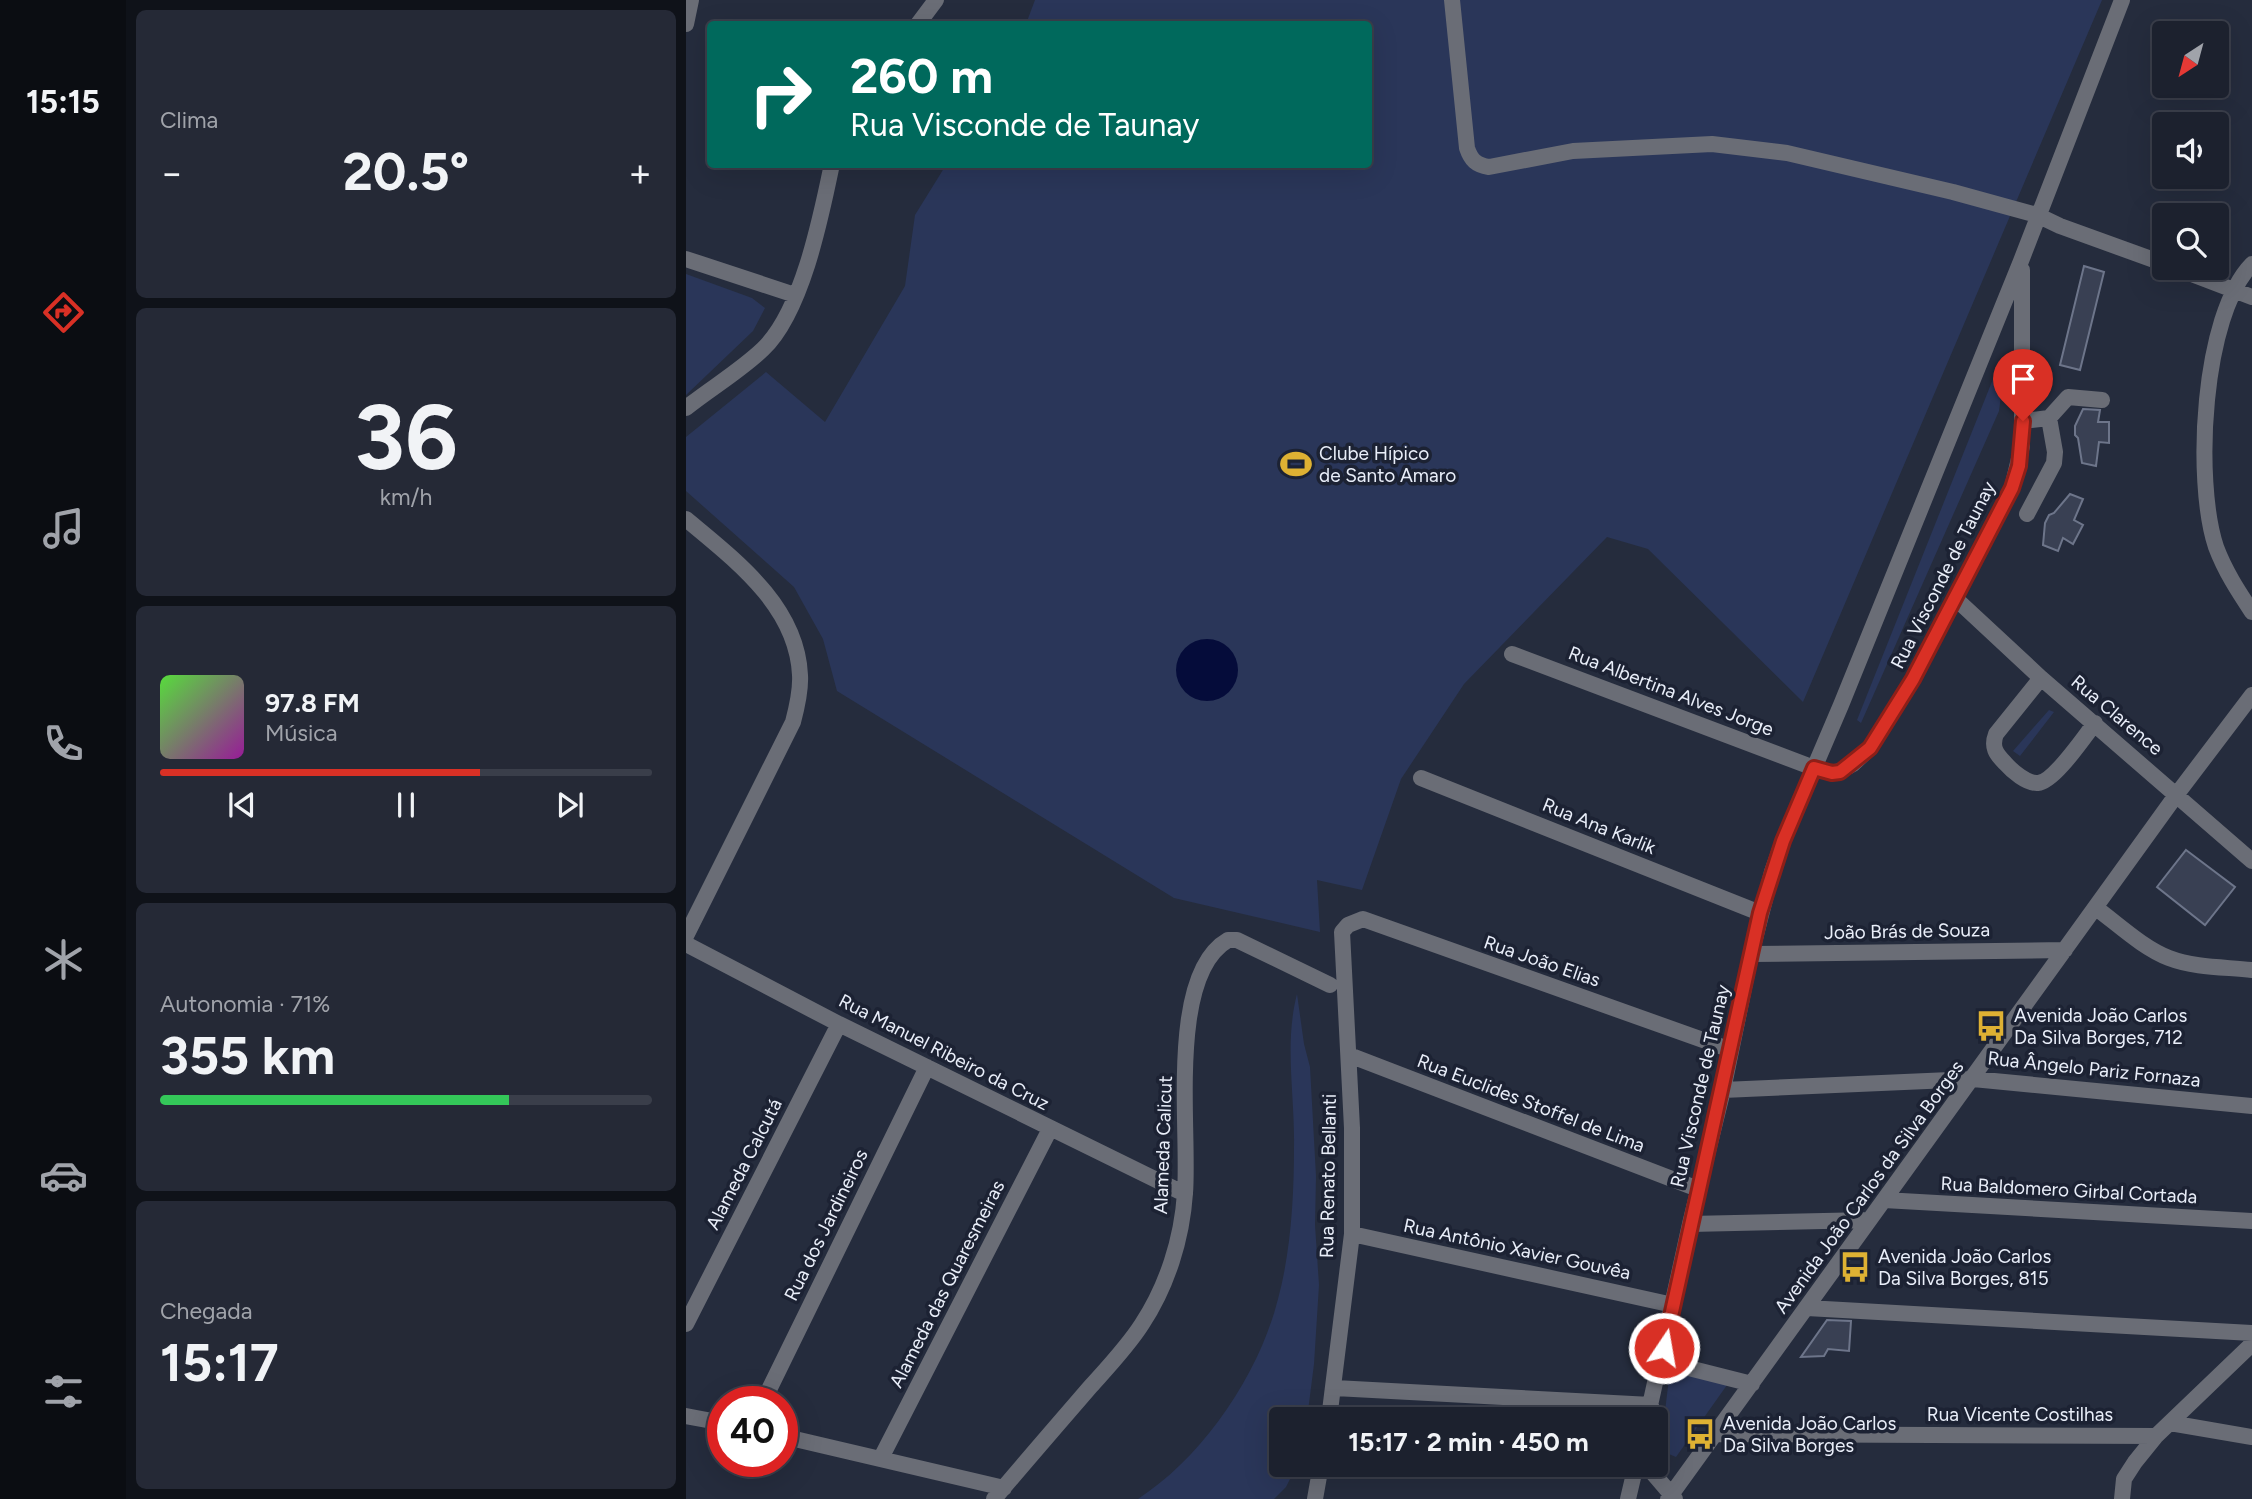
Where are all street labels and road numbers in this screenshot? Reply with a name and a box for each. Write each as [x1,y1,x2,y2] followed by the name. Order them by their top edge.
[1886,477,2000,673] street label: Rua Visconde de Taunay
[1565,641,1777,741] street label: Rua Albertina Alves Jorge
[2067,670,2167,760] street label: Rua Clarence
[1539,793,1660,859] street label: Rua Ana Karlik
[1824,918,1990,944] street label: João Brás de Souza
[1481,930,1603,992] street label: Rua João Elias
[1665,982,1735,1190] street label: Rua Visconde de Taunay
[835,989,1053,1115] street label: Rua Manuel Ribeiro da Cruz
[1986,1046,2202,1092] street label: Rua Ângelo Pariz Fornaza
[1414,1049,1648,1157] street label: Rua Euclides Stoffel de Lima
[1769,1056,1969,1318] street label: Avenida João Carlos da Silva Borges
[1149,1075,1177,1215] street label: Alameda Calicut
[1315,1094,1341,1258] street label: Rua Renato Bellanti
[701,1095,787,1233] street label: Alameda Calcutá
[779,1145,873,1305] street label: Rua dos Jardineiros
[1940,1172,2198,1208] street label: Rua Baldomero Girbal Cortada
[885,1176,1009,1392] street label: Alameda das Quaresmeiras
[1401,1214,1633,1284] street label: Rua Antônio Xavier Gouvêa
[1927,1403,2113,1426] street label: Rua Vicente Costilhas

